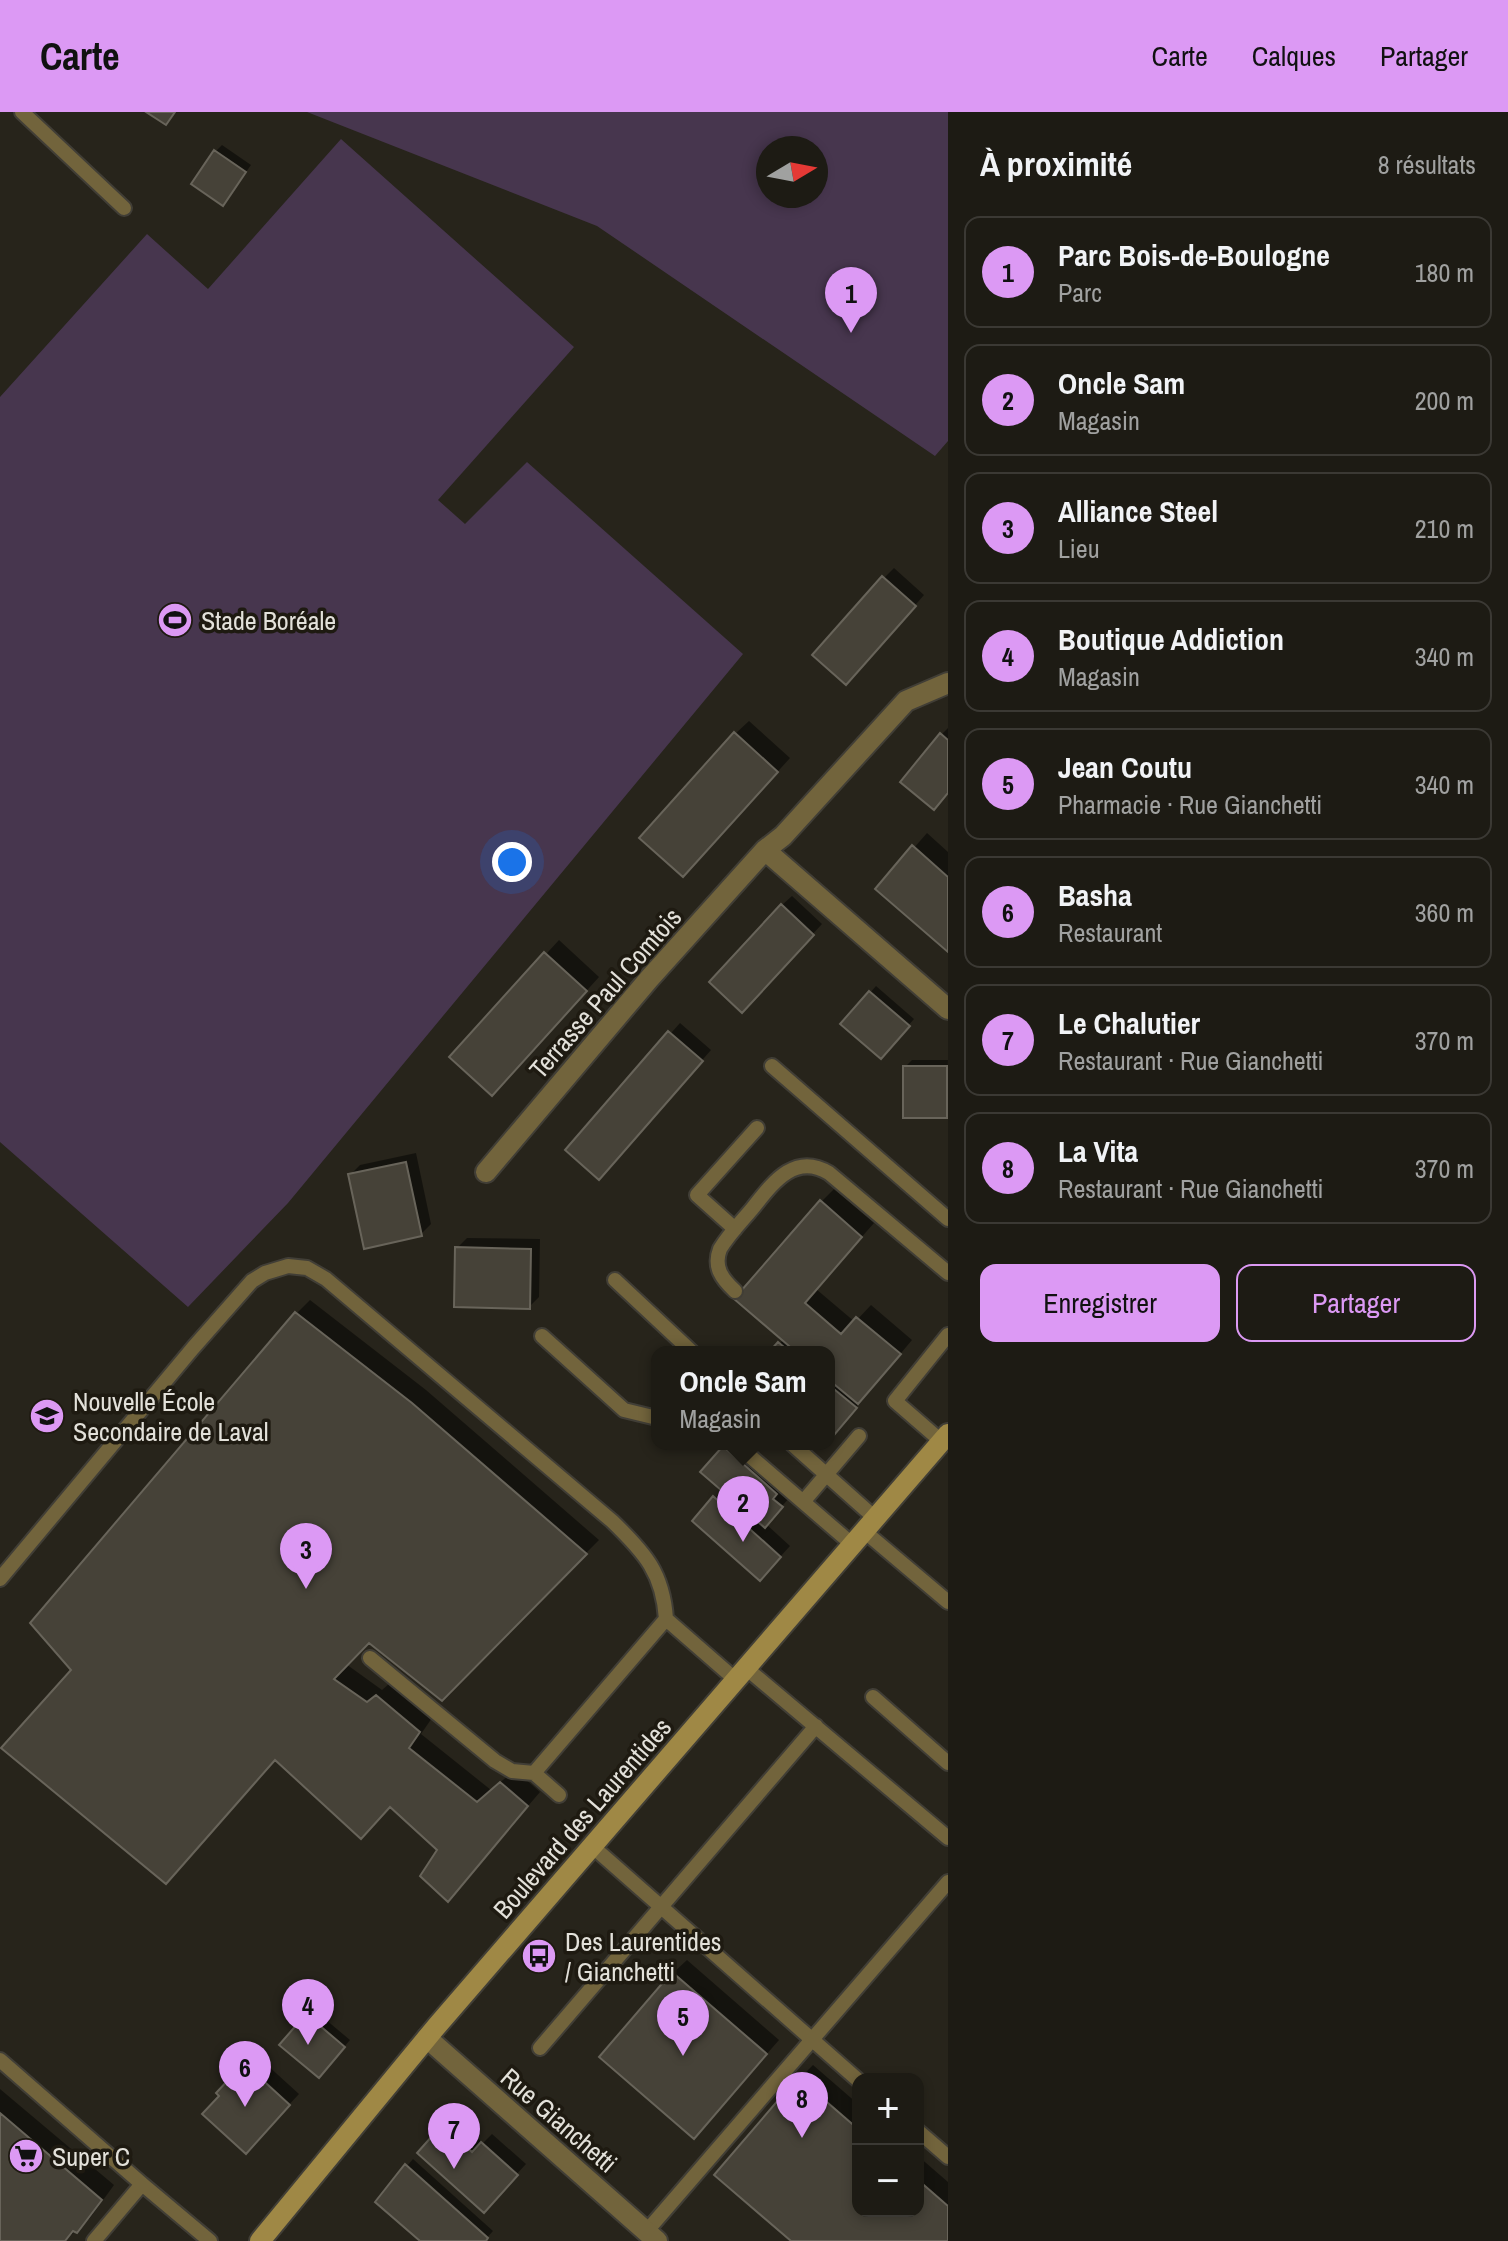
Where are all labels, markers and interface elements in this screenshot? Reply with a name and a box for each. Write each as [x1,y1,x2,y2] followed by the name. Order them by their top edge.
[40,31,120,82] text: Carte
[1152,37,1208,75] text: Carte
[1252,37,1336,75] text: Calques
[1380,37,1468,75] text: Partager
[756,136,828,208] north arrow
[980,141,1132,187] text: À proximité
[1378,147,1476,182] text: 8 résultats
[1058,235,1330,275] text: Parc Bois-de-Boulogne
[1002,255,1014,290] text: 1
[1415,255,1474,290] text: 180 m
[825,267,877,333] pin: 1
[1058,275,1102,310] text: Parc
[1058,363,1185,403] text: Oncle Sam
[1002,383,1014,418] text: 2
[1415,383,1474,418] text: 200 m
[1058,403,1140,438] text: Magasin
[1058,491,1218,531] text: Alliance Steel
[1002,511,1014,546] text: 3
[1415,511,1474,546] text: 210 m
[1058,531,1100,566] text: Lieu
[156,601,194,639] sports icon: Stade Boréale
[201,603,336,638] place label: Stade Boréale
[1058,619,1284,659] text: Boutique Addiction
[1002,639,1014,674] text: 4
[1415,639,1474,674] text: 340 m
[1058,659,1140,694] text: Magasin
[1058,747,1192,787] text: Jean Coutu
[1002,767,1014,802] text: 5
[1415,767,1474,802] text: 340 m
[1058,787,1322,822] text: Pharmacie · Rue Gianchetti
[492,842,532,882] your location
[1058,875,1132,915] text: Basha
[1002,895,1014,930] text: 6
[1415,895,1474,930] text: 360 m
[521,900,689,1086] street label: Terrasse Paul Comtois
[1058,915,1162,950] text: Restaurant
[1058,1003,1200,1043] text: Le Chalutier
[1002,1023,1014,1058] text: 7
[1415,1023,1474,1058] text: 370 m
[1058,1043,1324,1078] text: Restaurant · Rue Gianchetti
[1058,1131,1138,1171] text: La Vita
[1002,1151,1014,1186] text: 8
[1415,1151,1474,1186] text: 370 m
[1058,1171,1324,1206] text: Restaurant · Rue Gianchetti
[980,1264,1220,1342] button: Enregistrer
[1236,1264,1476,1342] button: Partager
[651,1346,835,1450] popup
[679,1361,807,1401] text: Oncle Sam
[73,1384,269,1449] place label: Nouvelle École Secondaire de Laval
[28,1397,66,1435] school or university icon: Nouvelle École Secondaire de Laval
[679,1401,761,1436] text: Magasin
[717,1476,769,1542] pin: 2
[280,1523,332,1589] pin: 3
[485,1710,679,1926] street label: Boulevard des Laurentides
[565,1924,721,1989] place label: Des Laurentides / Gianchetti
[520,1937,558,1975] bus stop icon: Des Laurentides / Gianchetti
[282,1979,334,2045] pin: 4
[657,1990,709,2056] pin: 5
[219,2041,271,2107] pin: 6
[493,2060,625,2180] street label: Rue Gianchetti
[776,2072,828,2138] pin: 8
[852,2073,924,2217] map controls
[852,2073,924,2145] button: +
[428,2103,480,2169] pin: 7
[7,2137,45,2175] supermarket icon: Super C
[52,2139,130,2174] place label: Super C
[852,2145,924,2217] button: −

